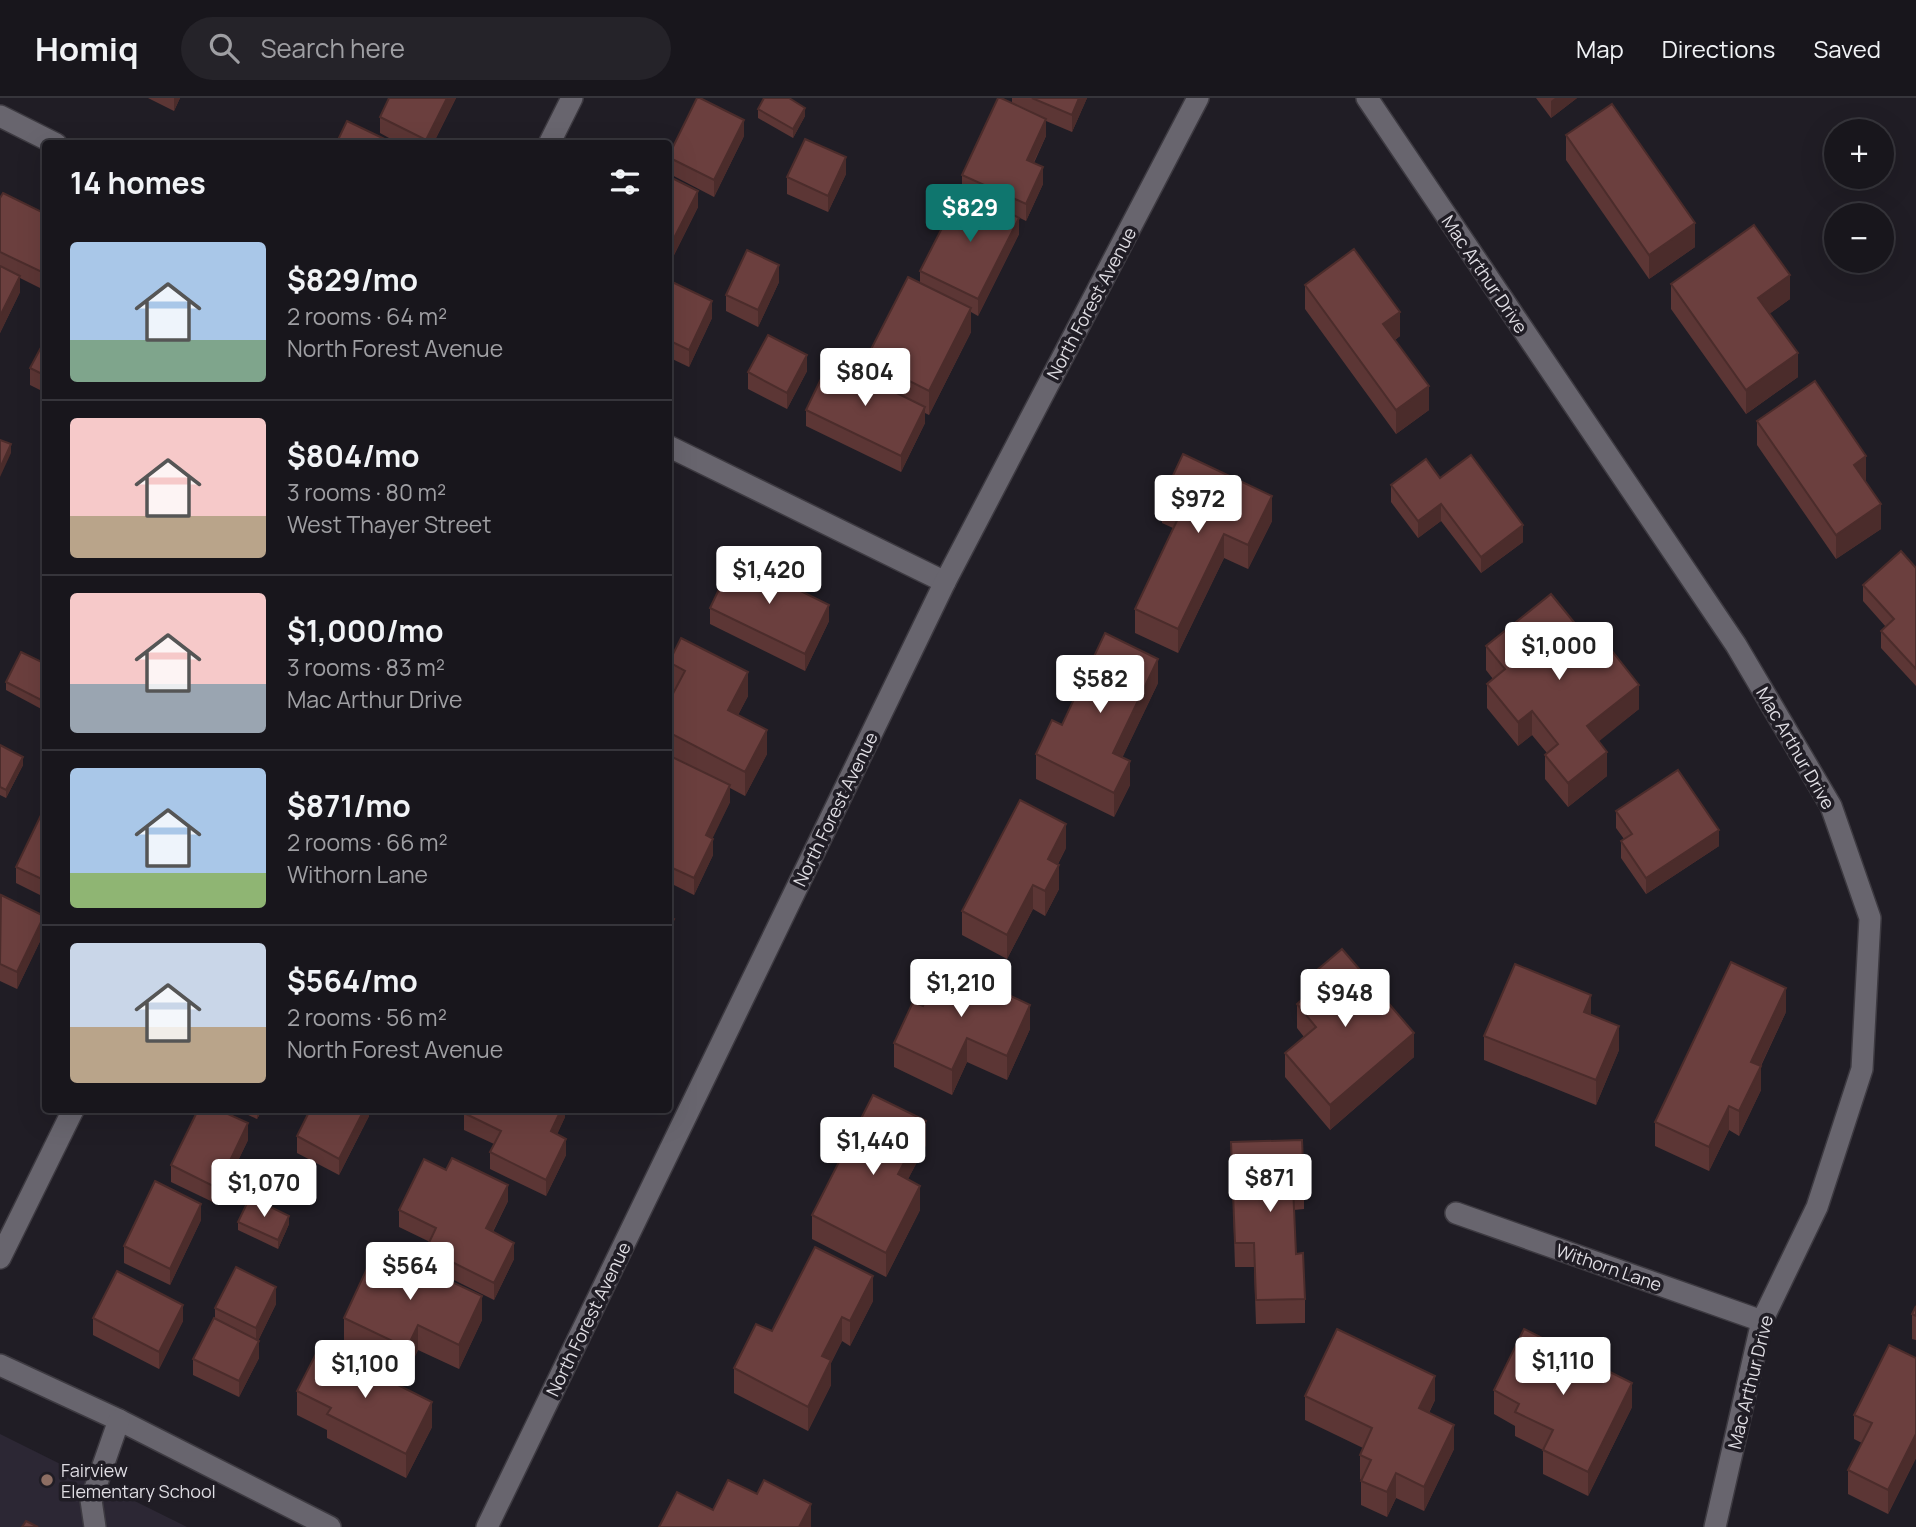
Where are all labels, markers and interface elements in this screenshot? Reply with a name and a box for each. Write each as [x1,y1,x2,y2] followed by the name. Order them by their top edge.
[181,17,671,80] search box
[35,26,139,71] text: Homiq
[205,29,243,67] icon: search
[261,30,405,66] text: Search here
[1576,32,1624,65] text: Map
[1662,32,1775,65] text: Directions
[1813,32,1881,65] text: Saved
[1824,119,1894,273] map controls
[1824,119,1894,189] button: +
[70,162,206,203] text: 14 homes
[606,163,644,201] icon: filters
[929,184,1011,244] pin: $829
[942,191,998,223] text: $829
[1824,203,1894,273] button: −
[1437,210,1533,338] street label: Mac Arthur Drive
[1041,223,1141,383] street label: North Forest Avenue
[287,259,418,300] text: $829/mo
[126,270,210,354] icon: home
[287,300,447,332] text: 2 rooms · 64 m²
[287,332,503,364] text: North Forest Avenue
[824,348,906,408] pin: $804
[836,355,894,387] text: $804
[287,435,420,476] text: $804/mo
[126,446,210,530] icon: home
[287,476,446,508] text: 3 rooms · 80 m²
[1157,476,1239,535] pin: $972
[1171,482,1225,514] text: $972
[287,508,492,540] text: West Thayer Street
[712,546,826,606] pin: $1,420
[732,553,806,585] text: $1,420
[287,610,443,651] text: $1,000/mo
[126,621,210,705] icon: home
[1502,622,1616,682] pin: $1,000
[1521,629,1597,661] text: $1,000
[287,651,445,683] text: 3 rooms · 83 m²
[1059,656,1141,715] pin: $582
[1072,662,1128,694] text: $582
[287,683,463,715] text: Mac Arthur Drive
[1751,683,1841,813] street label: Mac Arthur Drive
[787,728,883,890] street label: North Forest Avenue
[287,785,411,826] text: $871/mo
[126,796,210,880] icon: home
[287,826,448,858] text: 2 rooms · 66 m²
[287,858,428,890] text: Withorn Lane
[287,960,418,1001] text: $564/mo
[904,960,1018,1019] pin: $1,210
[926,966,996,998] text: $1,210
[1304,970,1386,1029] pin: $948
[126,971,210,1055] icon: home
[1317,976,1373,1008] text: $948
[287,1001,447,1033] text: 2 rooms · 56 m²
[287,1033,503,1065] text: North Forest Avenue
[816,1118,930,1177] pin: $1,440
[836,1124,910,1156] text: $1,440
[1229,1154,1311,1214] pin: $871
[207,1160,321,1219] pin: $1,070
[1245,1161,1295,1193] text: $871
[227,1166,301,1198] text: $1,070
[540,1238,636,1400] street label: North Forest Avenue
[1553,1238,1665,1296] street label: Withorn Lane
[369,1242,451,1302] pin: $564
[382,1249,438,1281] text: $564
[1722,1312,1778,1452] street label: Mac Arthur Drive
[1506,1338,1620,1397] pin: $1,110
[308,1340,422,1400] pin: $1,100
[1531,1344,1595,1376] text: $1,110
[331,1347,399,1379] text: $1,100
[61,1458,216,1503] place label: Fairview Elementary School
[39,1472,55,1488] marker: Fairview Elementary School

